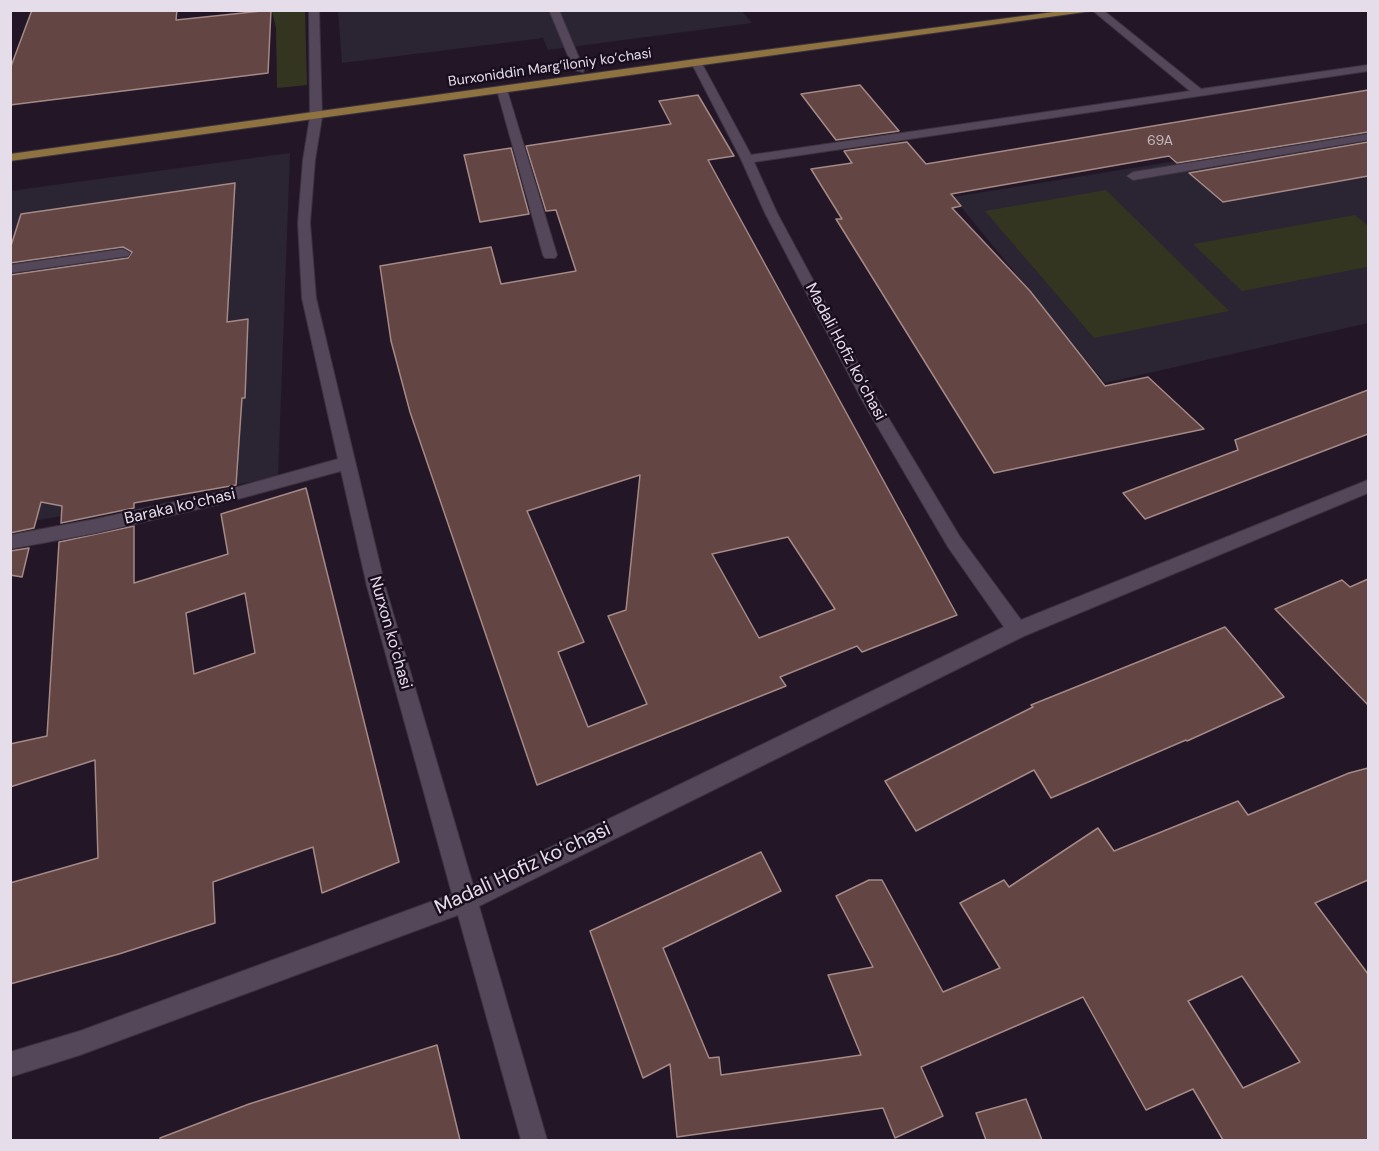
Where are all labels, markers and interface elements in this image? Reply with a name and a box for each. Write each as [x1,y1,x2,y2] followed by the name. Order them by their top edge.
[447,45,653,91] street label: Burxoniddin Marg’iloniy ko’chasi
[1147,133,1173,149] house number: 69A
[801,280,889,424] street label: Madali Hofiz koʻchasi
[123,485,237,529] street label: Baraka koʻchasi
[365,575,415,691] street label: Nurxon koʻchasi
[431,818,615,920] street label: Madali Hofiz koʻchasi

